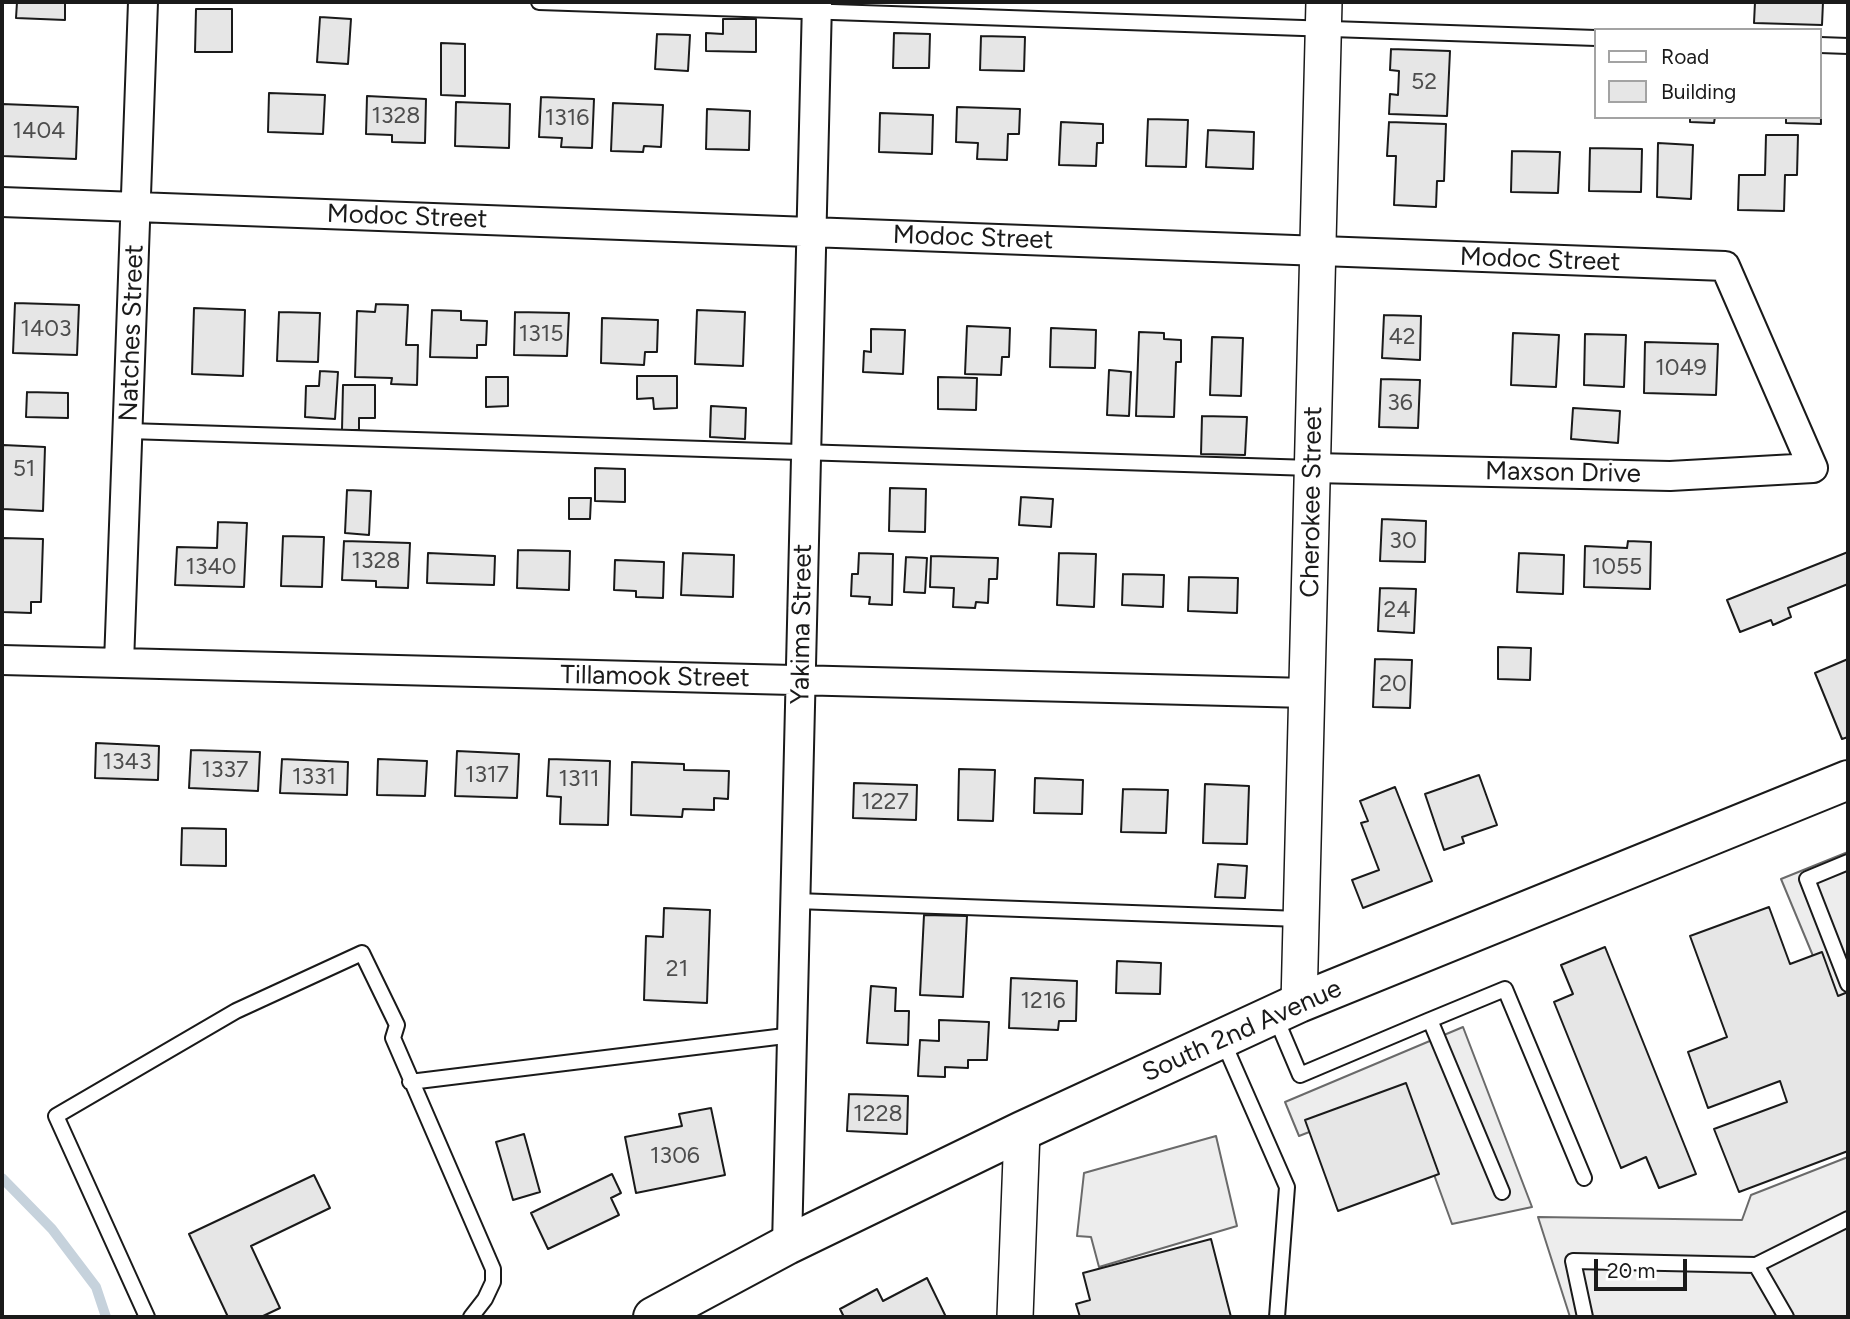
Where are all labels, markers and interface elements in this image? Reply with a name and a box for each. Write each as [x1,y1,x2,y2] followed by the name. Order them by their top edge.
[1594,28,1822,119] legend
[1661,44,1709,69] text: Road
[1411,68,1437,96] house number: 52
[1661,79,1736,104] text: Building
[372,102,420,130] house number: 1328
[545,104,589,132] house number: 1316
[13,117,65,145] house number: 1404
[326,199,488,235] street label: Modoc Street
[892,220,1054,256] street label: Modoc Street
[1459,242,1621,278] street label: Modoc Street
[113,244,151,422] street label: Natches Street
[20,315,72,343] house number: 1403
[519,320,563,348] house number: 1315
[1388,323,1416,351] house number: 42
[1655,354,1707,382] house number: 1049
[1387,389,1413,417] house number: 36
[1295,406,1329,598] street label: Cherokee Street
[13,455,35,483] house number: 51
[1485,456,1641,490] street label: Maxson Drive
[1389,527,1417,555] house number: 30
[785,543,819,705] street label: Yakima Street
[352,547,400,575] house number: 1328
[185,553,237,581] house number: 1340
[1592,553,1642,581] house number: 1055
[1383,596,1411,624] house number: 24
[560,660,750,694] street label: Tillamook Street
[1379,670,1407,698] house number: 20
[103,748,151,776] house number: 1343
[202,756,248,784] house number: 1337
[465,761,509,789] house number: 1317
[292,763,336,791] house number: 1331
[558,765,600,793] house number: 1311
[861,788,909,816] house number: 1227
[666,955,688,983] house number: 21
[1137,973,1347,1089] street label: South 2nd Avenue
[1021,987,1065,1015] house number: 1216
[853,1100,903,1128] house number: 1228
[650,1142,700,1170] house number: 1306
[1598,1246,1691,1290] scale bar
[1607,1258,1655,1283] text: 20 m

